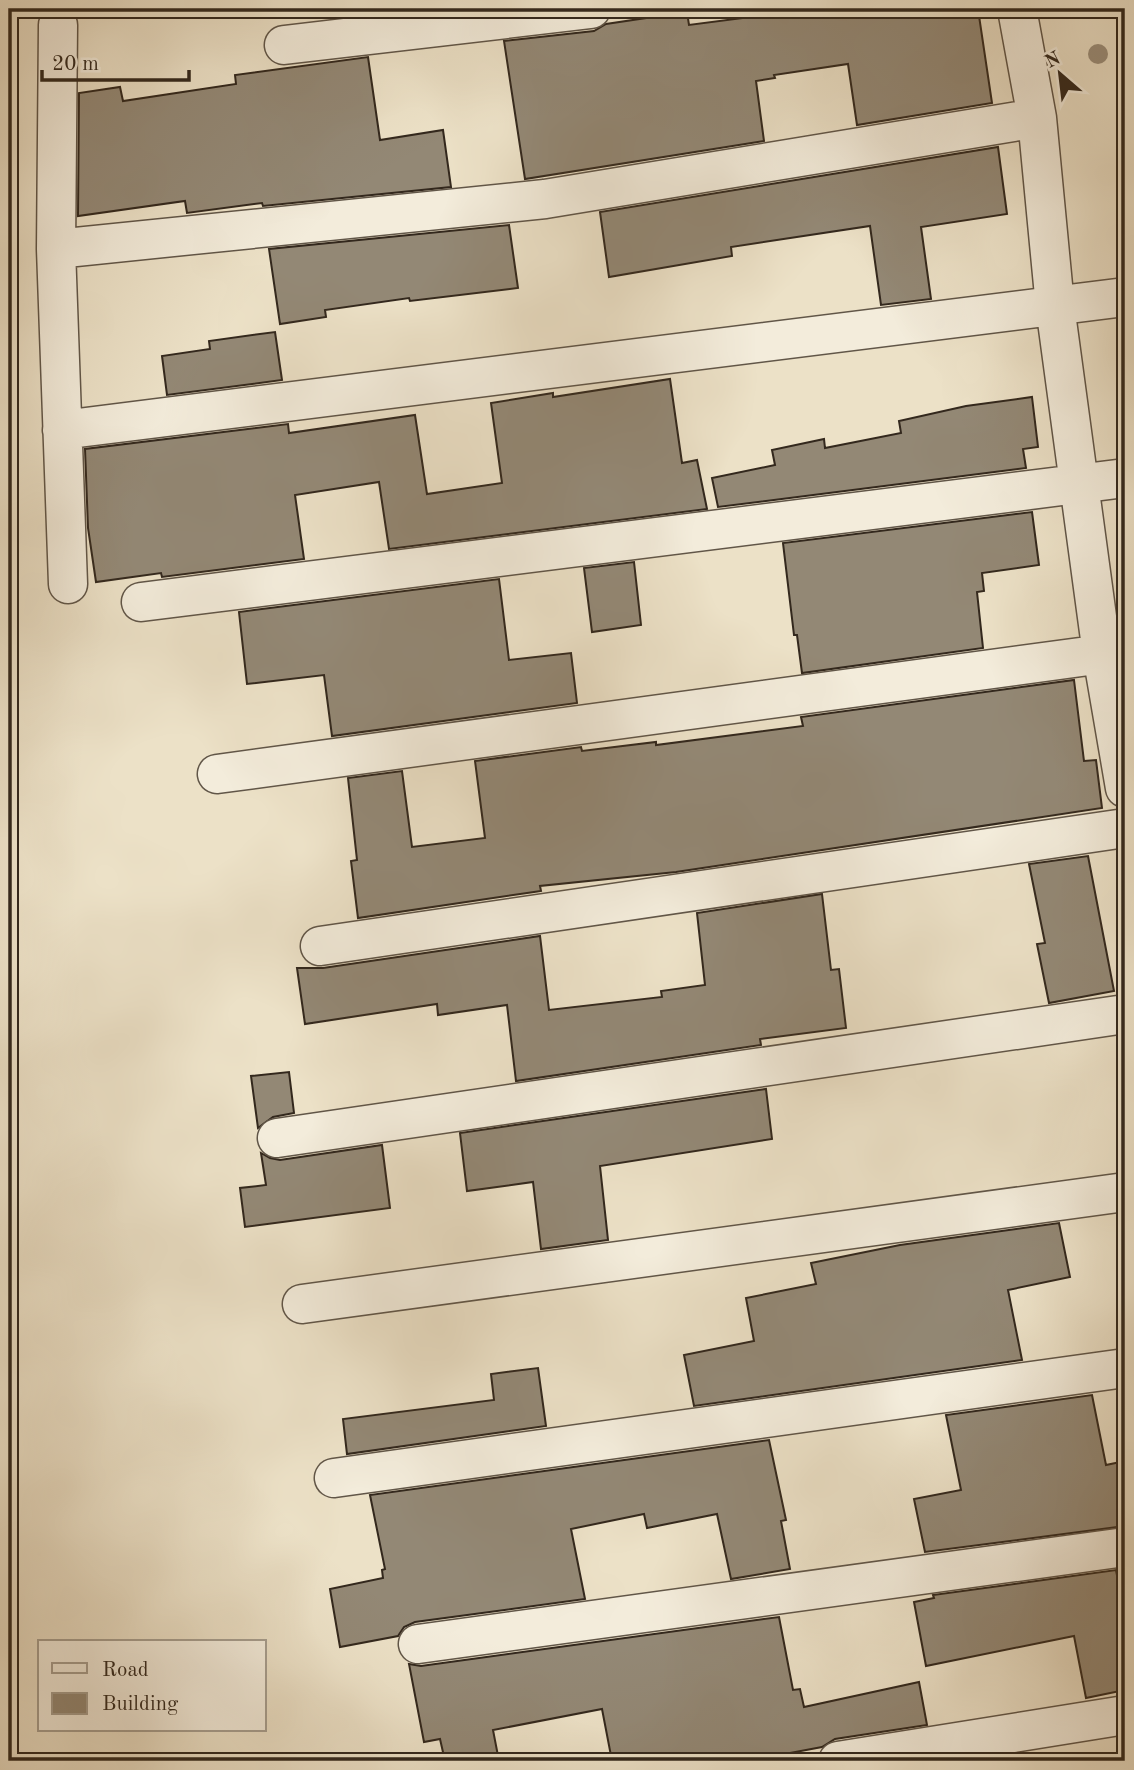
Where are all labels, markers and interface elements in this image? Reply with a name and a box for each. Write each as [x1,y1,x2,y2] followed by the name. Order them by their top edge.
[42,38,189,82] scale bar
[1026,38,1096,108] north arrow
[1042,49,1064,73] text: N
[52,54,99,75] text: 20 m
[38,1640,266,1732] legend
[102,1660,149,1681] text: Road
[102,1694,179,1715] text: Building

